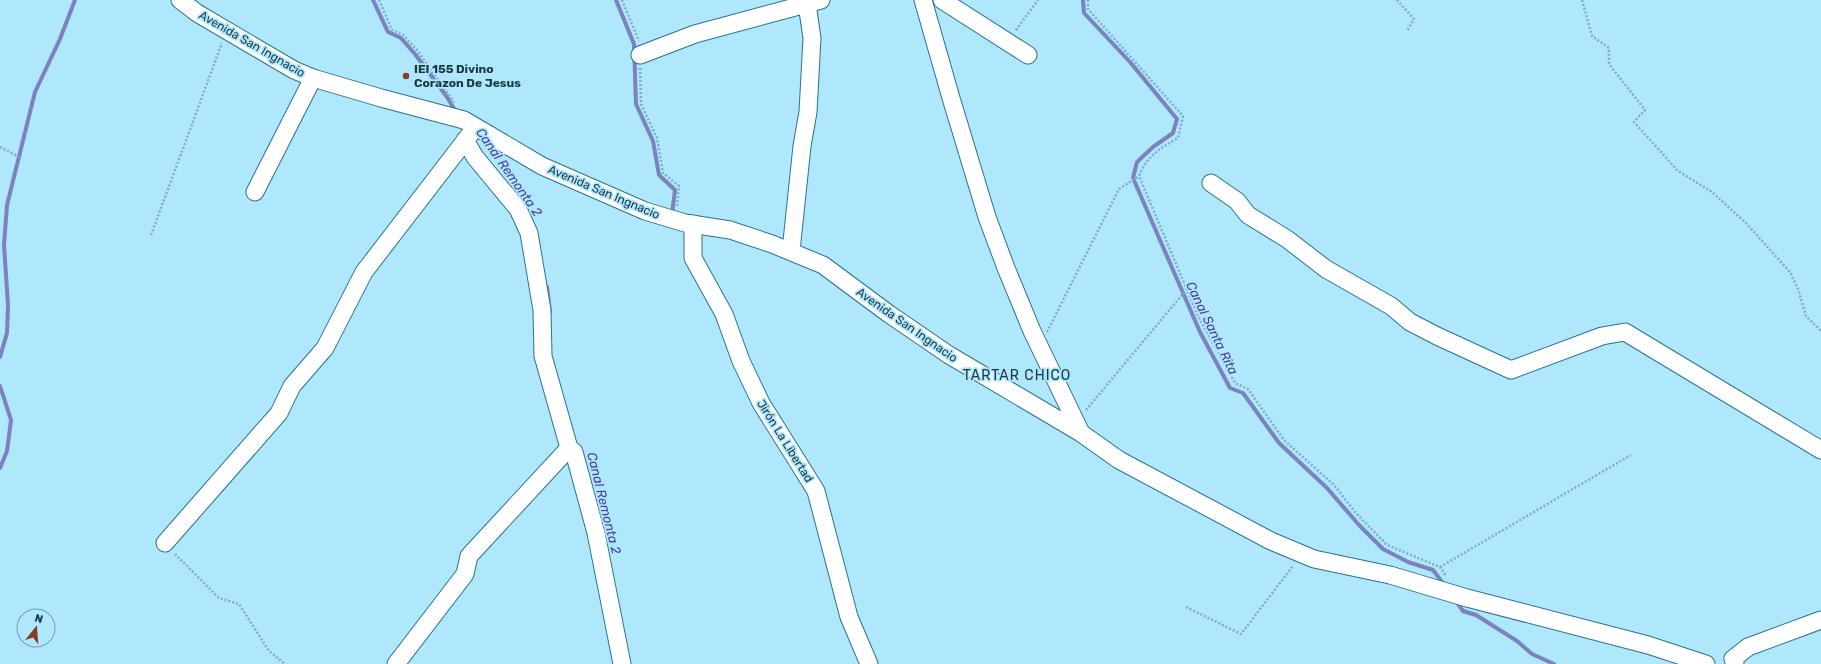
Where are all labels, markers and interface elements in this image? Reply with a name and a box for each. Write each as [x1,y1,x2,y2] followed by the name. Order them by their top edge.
[197,8,308,80] street label: Avenida San Ingnacio
[414,62,521,90] place label: IEI 155 Divino Corazon De Jesus
[401,71,411,81] marker: IEI 155 Divino Corazon De Jesus
[473,125,545,219] water label: Canal Remonta 2
[546,162,662,222] street label: Avenida San Ingnacio
[1183,279,1241,377] water label: Canal Santa Rita
[854,285,960,365] street label: Avenida San Ingnacio
[963,367,1071,384] district label: TARTAR CHICO
[754,397,816,485] street label: Jirón La Libertad
[584,451,624,556] water label: Canal Remonta 2
[16,608,56,648] north arrow
[33,612,45,626] text: N

